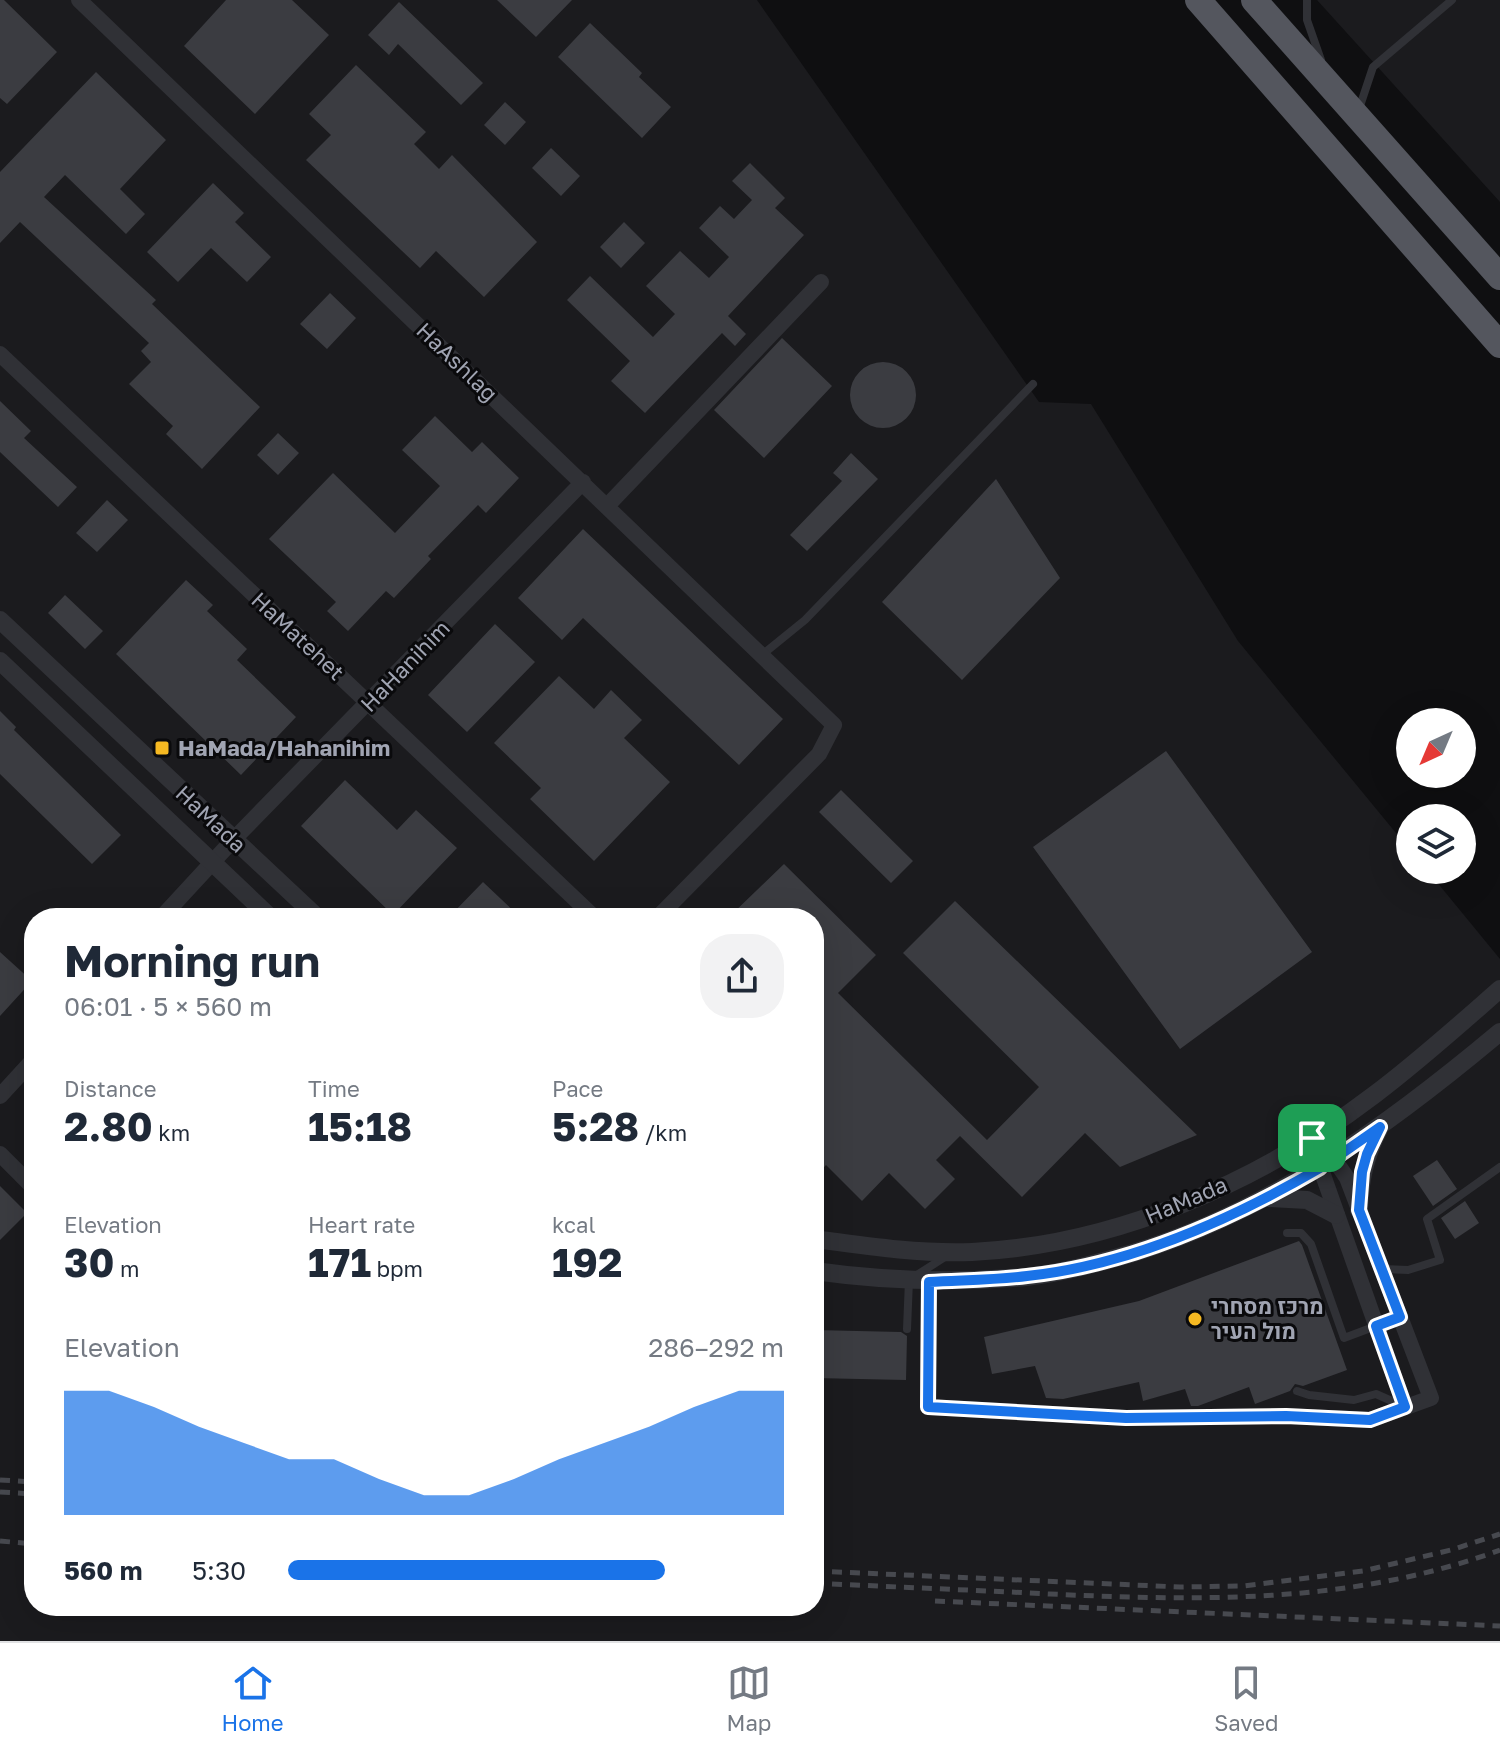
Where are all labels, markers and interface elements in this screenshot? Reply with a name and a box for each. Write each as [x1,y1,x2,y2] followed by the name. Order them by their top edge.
[411,317,503,407] street label: HaAshlag
[246,586,350,685] street label: HaMatehet
[354,614,455,717] street label: HaHanihim
[1396,708,1476,788] north arrow
[1396,708,1476,884] map controls
[178,734,390,761] place label: HaMada/Hahanihim
[153,739,171,757] marker: HaMada/Hahanihim
[171,779,252,858] street label: HaMada
[1396,804,1476,884] button: layers
[64,934,320,987] text: Morning run
[700,934,784,1018] button: share
[64,991,272,1022] text: 06:01 · 5 × 560 m
[64,1075,156,1102] text: Distance
[308,1075,360,1102] text: Time
[552,1075,603,1102] text: Pace
[64,1102,153,1150] text: 2.80
[308,1102,412,1150] text: 15:18
[552,1102,639,1150] text: 5:28
[1278,1104,1346,1172] pin
[1290,1116,1334,1160] icon: arrive
[153,1119,190,1146] text: km
[639,1119,687,1146] text: /km
[1141,1170,1231,1229] street label: HaMada
[64,1211,162,1238] text: Elevation
[308,1211,415,1238] text: Heart rate
[552,1211,595,1238] text: kcal
[64,1238,114,1286] text: 30
[308,1238,371,1286] text: 171
[552,1238,622,1286] text: 192
[114,1255,139,1282] text: m
[371,1255,423,1282] text: bpm
[1211,1292,1324,1344] place label: מרכז מסחרי מול העיר
[1186,1310,1204,1328] marker: מרכז מסחרי מול העיר
[64,1332,180,1363] text: Elevation
[648,1332,784,1363] text: 286–292 m
[64,1555,143,1586] text: 560 m
[192,1555,246,1586] text: 5:30
[221,1661,284,1736] tab: Home
[726,1661,771,1736] tab: Map
[1214,1661,1279,1736] tab: Saved

